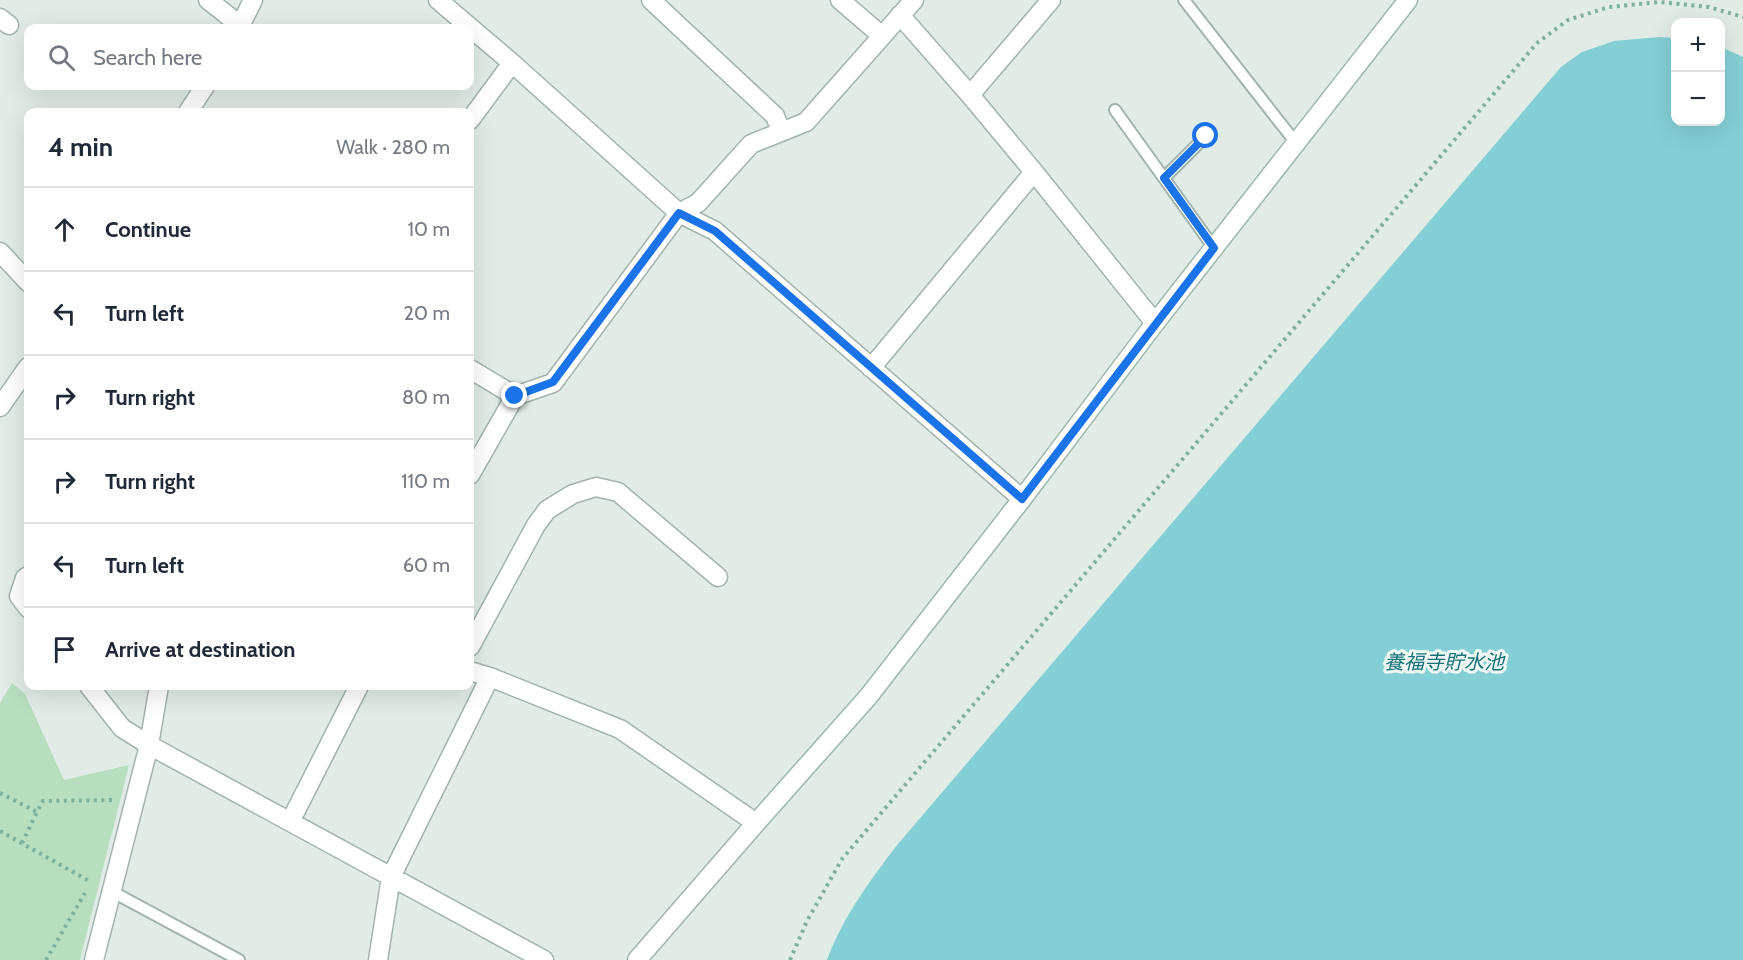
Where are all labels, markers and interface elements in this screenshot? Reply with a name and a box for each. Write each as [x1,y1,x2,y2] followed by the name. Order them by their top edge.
[1671,18,1725,126] map controls
[1671,18,1725,72] button: +
[24,24,474,90] search box
[45,41,78,74] icon: search
[93,44,202,71] text: Search here
[1671,72,1725,126] button: −
[1192,122,1218,148] route start
[48,131,113,163] text: 4 min
[336,135,450,159] text: Walk · 280 m
[48,213,81,246] icon: ahead
[105,216,191,243] text: Continue
[407,217,450,241] text: 10 m
[48,297,81,330] icon: left
[105,300,184,327] text: Turn left
[404,301,450,325] text: 20 m
[48,381,81,414] icon: right
[501,382,527,408] route end
[105,384,195,411] text: Turn right
[402,385,450,409] text: 80 m
[48,465,81,498] icon: right
[105,468,195,495] text: Turn right
[401,469,450,493] text: 110 m
[48,549,81,582] icon: left
[105,552,184,579] text: Turn left
[403,553,450,577] text: 60 m
[48,633,81,666] icon: arrive
[105,636,295,663] text: Arrive at destination
[1384,650,1506,674] water label: 養福寺貯水池

